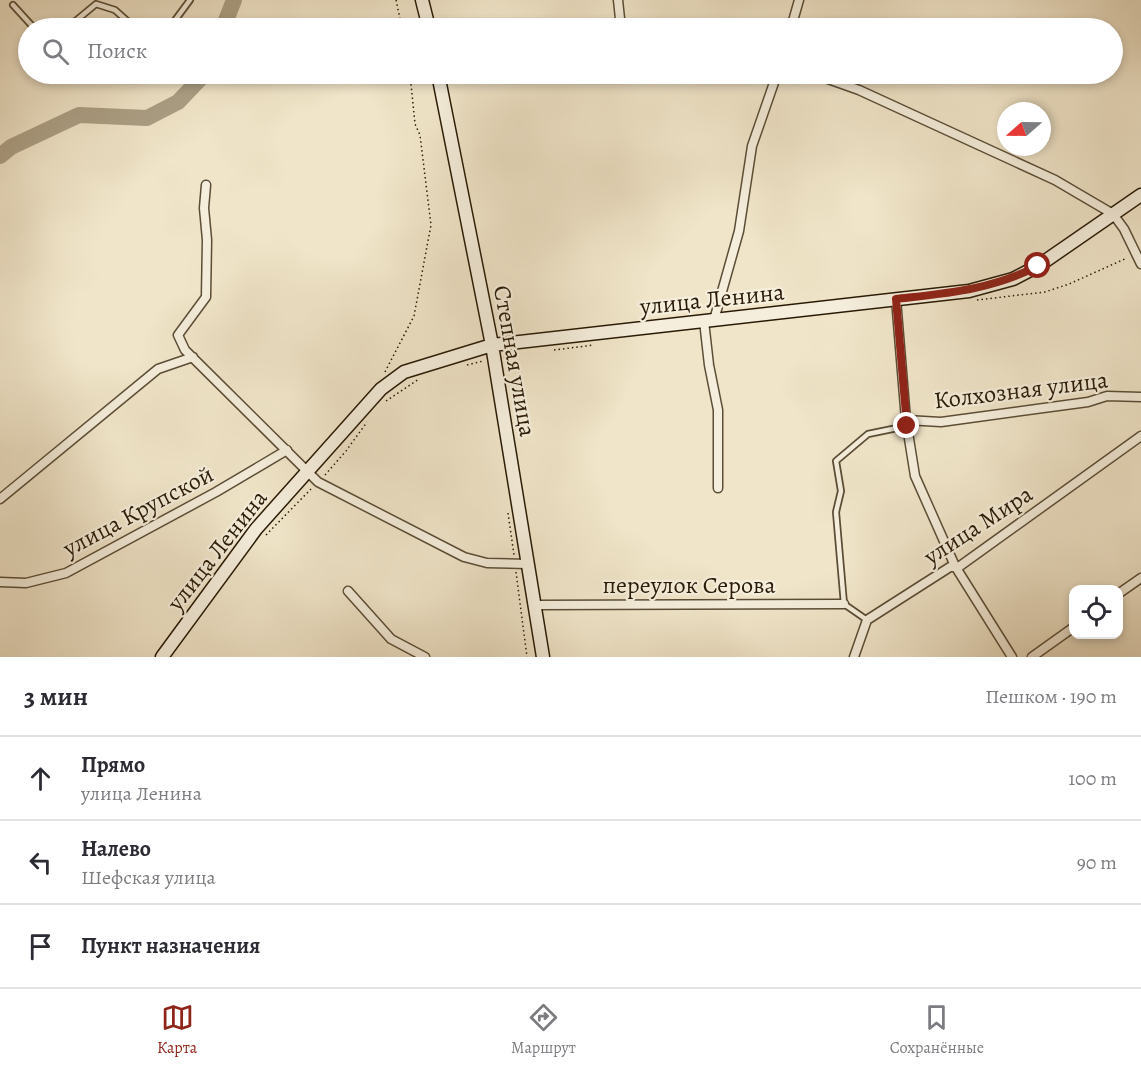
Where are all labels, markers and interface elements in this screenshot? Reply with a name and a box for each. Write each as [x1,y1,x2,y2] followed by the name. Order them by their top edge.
[18,18,1123,84] search box
[39,35,72,68] icon: search
[87,36,147,66] text: Поиск
[997,102,1051,156] north arrow
[1024,252,1050,278] route start
[637,275,786,323] street label: улица Ленина
[486,283,544,439] street label: Степная улица
[932,363,1110,417] street label: Колхозная улица
[893,412,919,438] route end
[56,458,219,565] street label: улица Крупской
[917,478,1039,573] street label: улица Мира
[159,483,274,618] street label: улица Ленина
[602,569,776,601] street label: переулок Серова
[1069,585,1123,639] map controls
[1069,585,1123,639] button: locate
[24,679,88,714] text: 3 мин
[985,683,1117,710] text: Пешком · 190 m
[81,750,145,780] text: Прямо
[24,762,57,795] icon: ahead
[1068,765,1117,792] text: 100 m
[81,780,202,807] text: улица Ленина
[81,834,151,864] text: Налево
[24,846,57,879] icon: left
[1077,849,1117,876] text: 90 m
[81,864,216,891] text: Шефская улица
[24,930,57,963] icon: arrive
[81,931,260,961] text: Пункт назначения
[157,1001,197,1059] tab: Карта
[511,1001,576,1059] tab: Маршрут
[890,1001,984,1059] tab: Сохранённые

